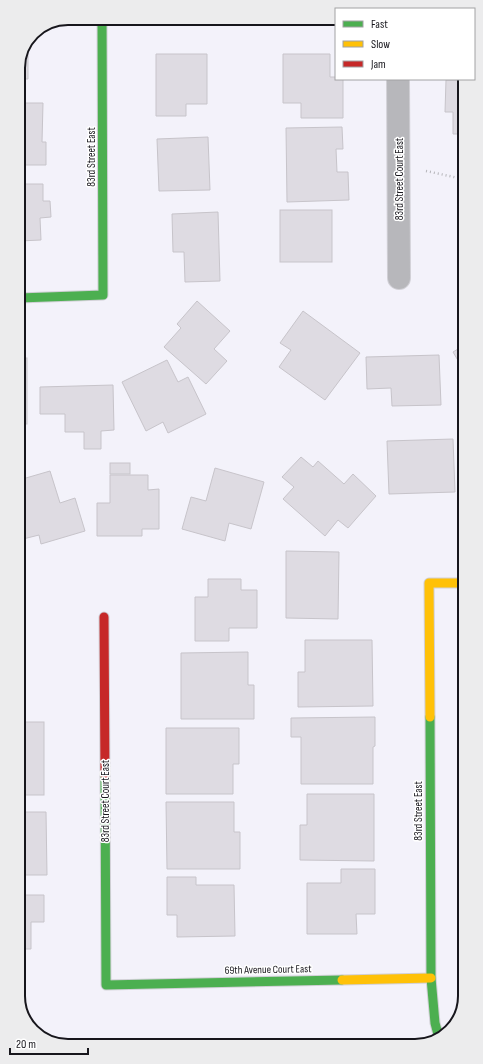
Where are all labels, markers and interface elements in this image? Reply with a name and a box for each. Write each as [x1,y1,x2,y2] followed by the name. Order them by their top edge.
[335,8,475,80] legend
[371,17,388,32] text: Fast
[371,37,390,52] text: Slow
[370,57,386,72] text: Jam
[85,127,98,187] street label: 83rd Street East
[393,137,406,220] street label: 83rd Street Court East
[99,759,112,842] street label: 83rd Street Court East
[412,781,425,841] street label: 83rd Street East
[224,962,312,977] street label: 69th Avenue Court East
[10,1030,88,1056] scale bar
[16,1037,36,1052] text: 20 m

